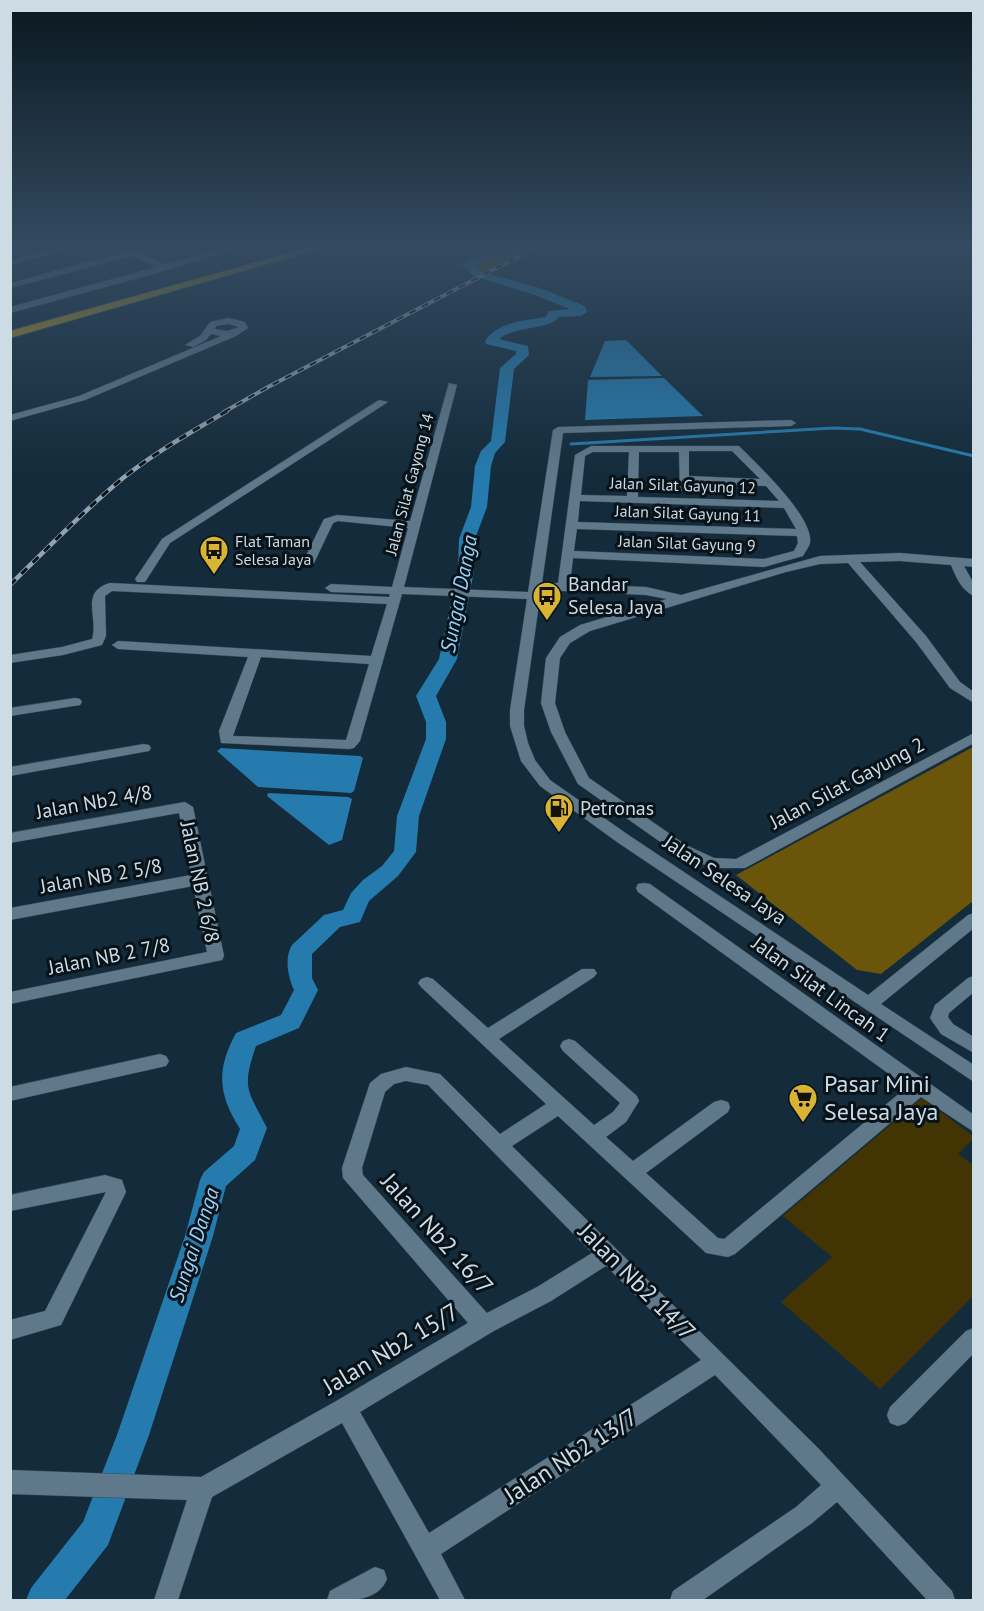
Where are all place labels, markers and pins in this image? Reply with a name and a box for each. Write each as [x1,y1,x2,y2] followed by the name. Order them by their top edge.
[235,531,311,569] place label: Flat Taman Selesa Jaya
[198,534,230,576] bus stop icon: Flat Taman Selesa Jaya
[568,571,663,620] place label: Bandar Selesa Jaya
[531,580,563,622] bus stop icon: Bandar Selesa Jaya
[543,792,575,834] fuel station icon: Petronas
[580,795,654,821] place label: Petronas
[824,1068,939,1127] place label: Pasar Mini Selesa Jaya
[787,1082,819,1124] supermarket icon: Pasar Mini Selesa Jaya

